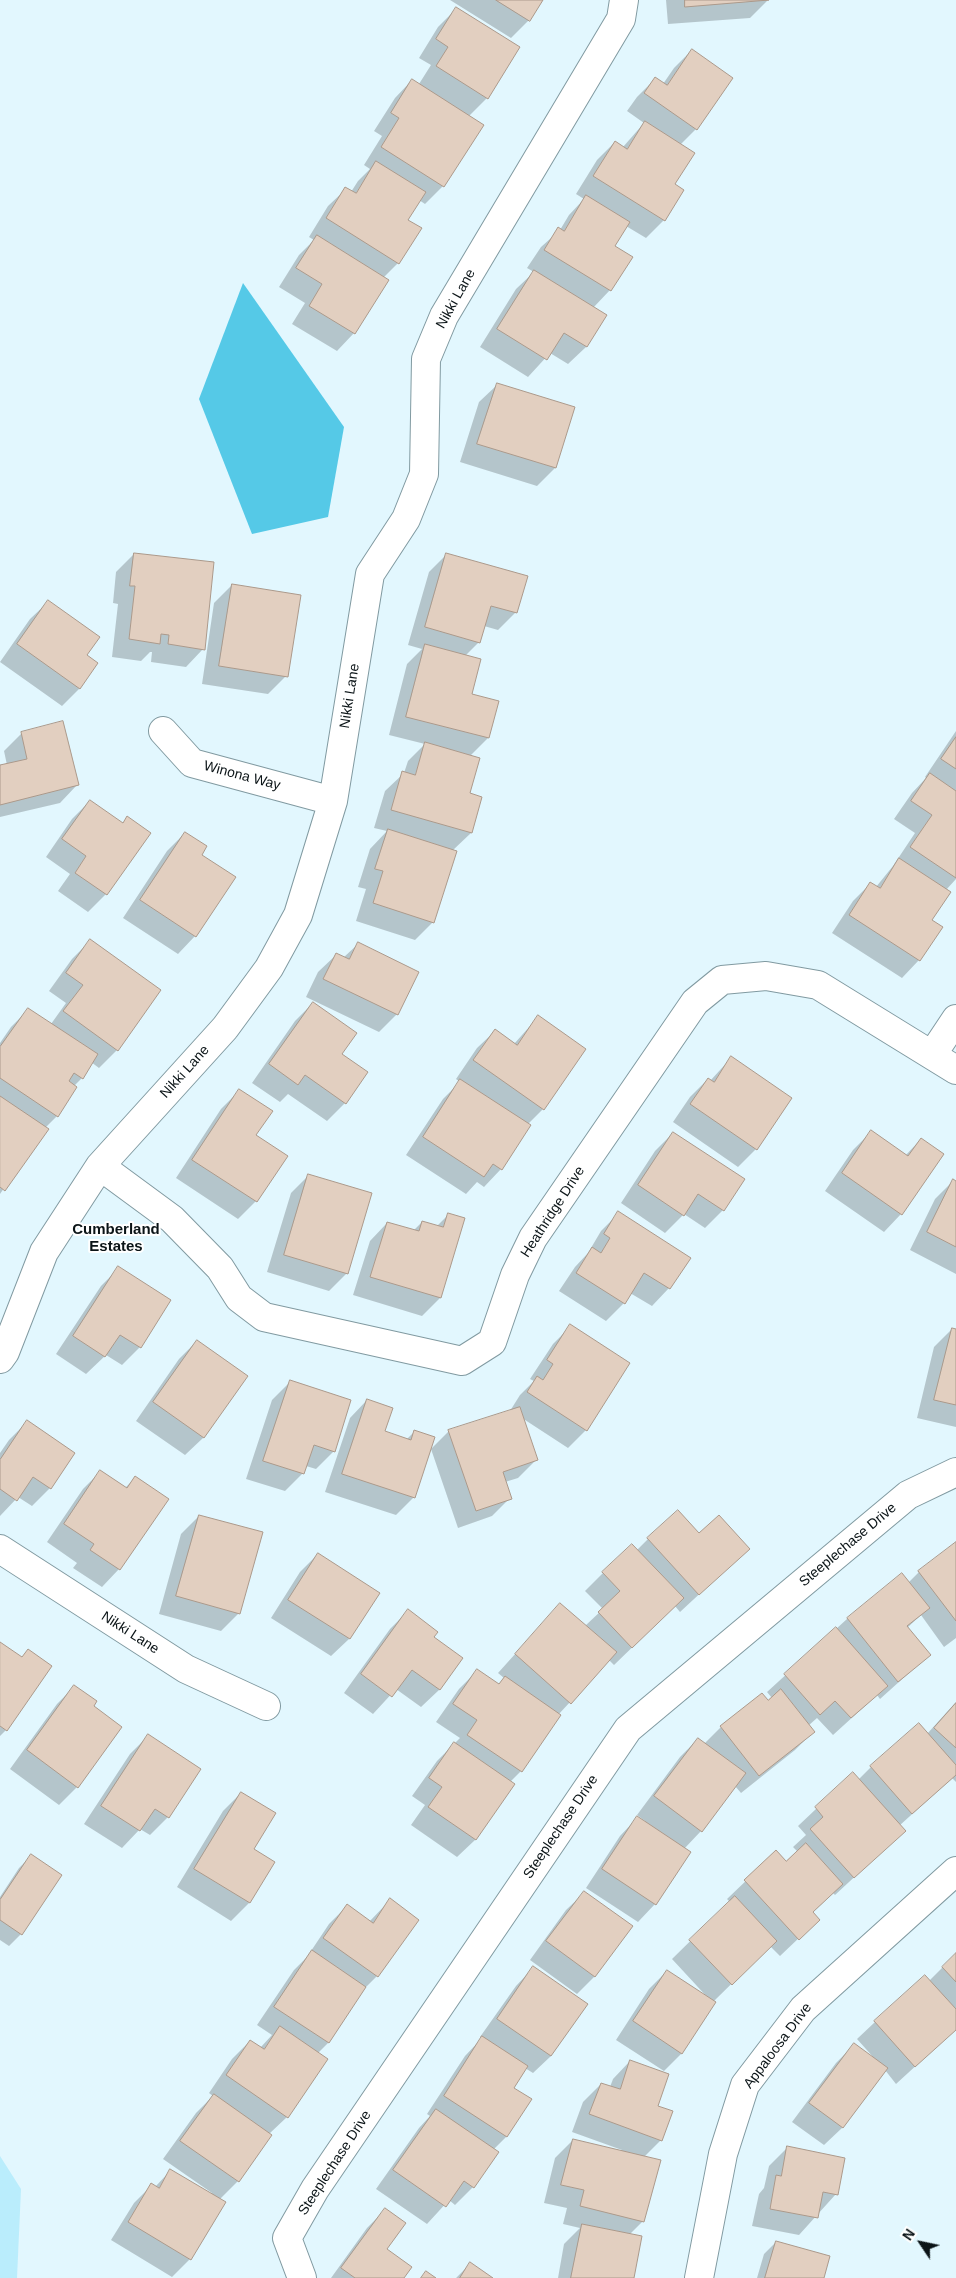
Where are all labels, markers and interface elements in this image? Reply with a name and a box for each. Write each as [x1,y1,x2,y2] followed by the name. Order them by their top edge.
[433,266,479,332] street label: Nikki Lane
[337,662,363,730] street label: Nikki Lane
[202,758,282,794] street label: Winona Way
[157,1042,213,1102] street label: Nikki Lane
[517,1163,589,1261] street label: Heathridge Drive
[72,1221,160,1256] district label: Cumberland Estates
[796,1500,900,1590] street label: Steeplechase Drive
[98,1608,162,1658] street label: Nikki Lane
[520,1772,602,1882] street label: Steeplechase Drive
[740,2000,816,2092] street label: Appaloosa Drive
[295,2108,375,2218] street label: Steeplechase Drive
[896,2218,946,2268] north arrow
[899,2226,918,2243] text: N

